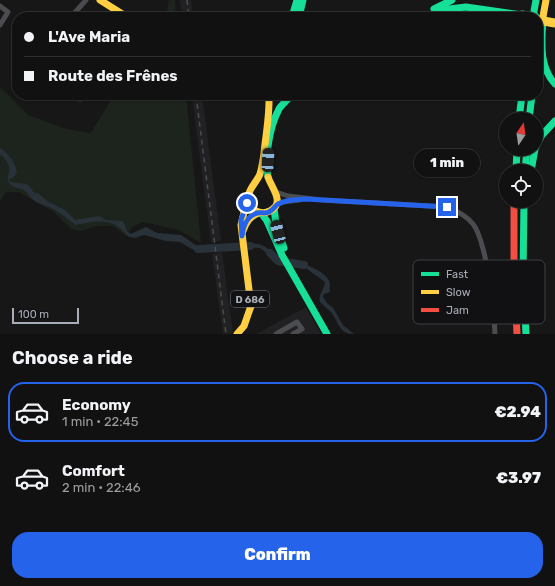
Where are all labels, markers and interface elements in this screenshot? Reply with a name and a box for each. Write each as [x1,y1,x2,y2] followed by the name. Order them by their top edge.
[48,28,130,46] text: L'Ave Maria
[48,67,178,85] text: Route des Frênes
[499,112,543,156] north arrow
[499,112,543,208] map controls
[261,148,275,172] car
[414,149,480,177] callout: 1 min
[430,155,464,170] text: 1 min
[499,164,543,208] button: locate
[238,194,256,212] route start
[438,198,456,216] route end
[269,219,287,245] car
[413,260,545,324] legend
[446,268,469,281] text: Fast
[446,286,471,299] text: Slow
[231,291,269,307] road number: D 686
[446,304,469,317] text: Jam
[12,306,79,325] scale bar
[18,308,49,321] text: 100 m
[12,347,133,369] text: Choose a ride
[14,394,50,430] icon: car
[62,396,131,414] text: Economy
[494,403,541,421] text: €2.94
[62,414,138,429] text: 1 min · 22:45
[14,460,50,496] icon: car
[62,462,125,480] text: Comfort
[496,469,541,487] text: €3.97
[62,480,141,495] text: 2 min · 22:46
[12,532,543,578] button: Confirm

